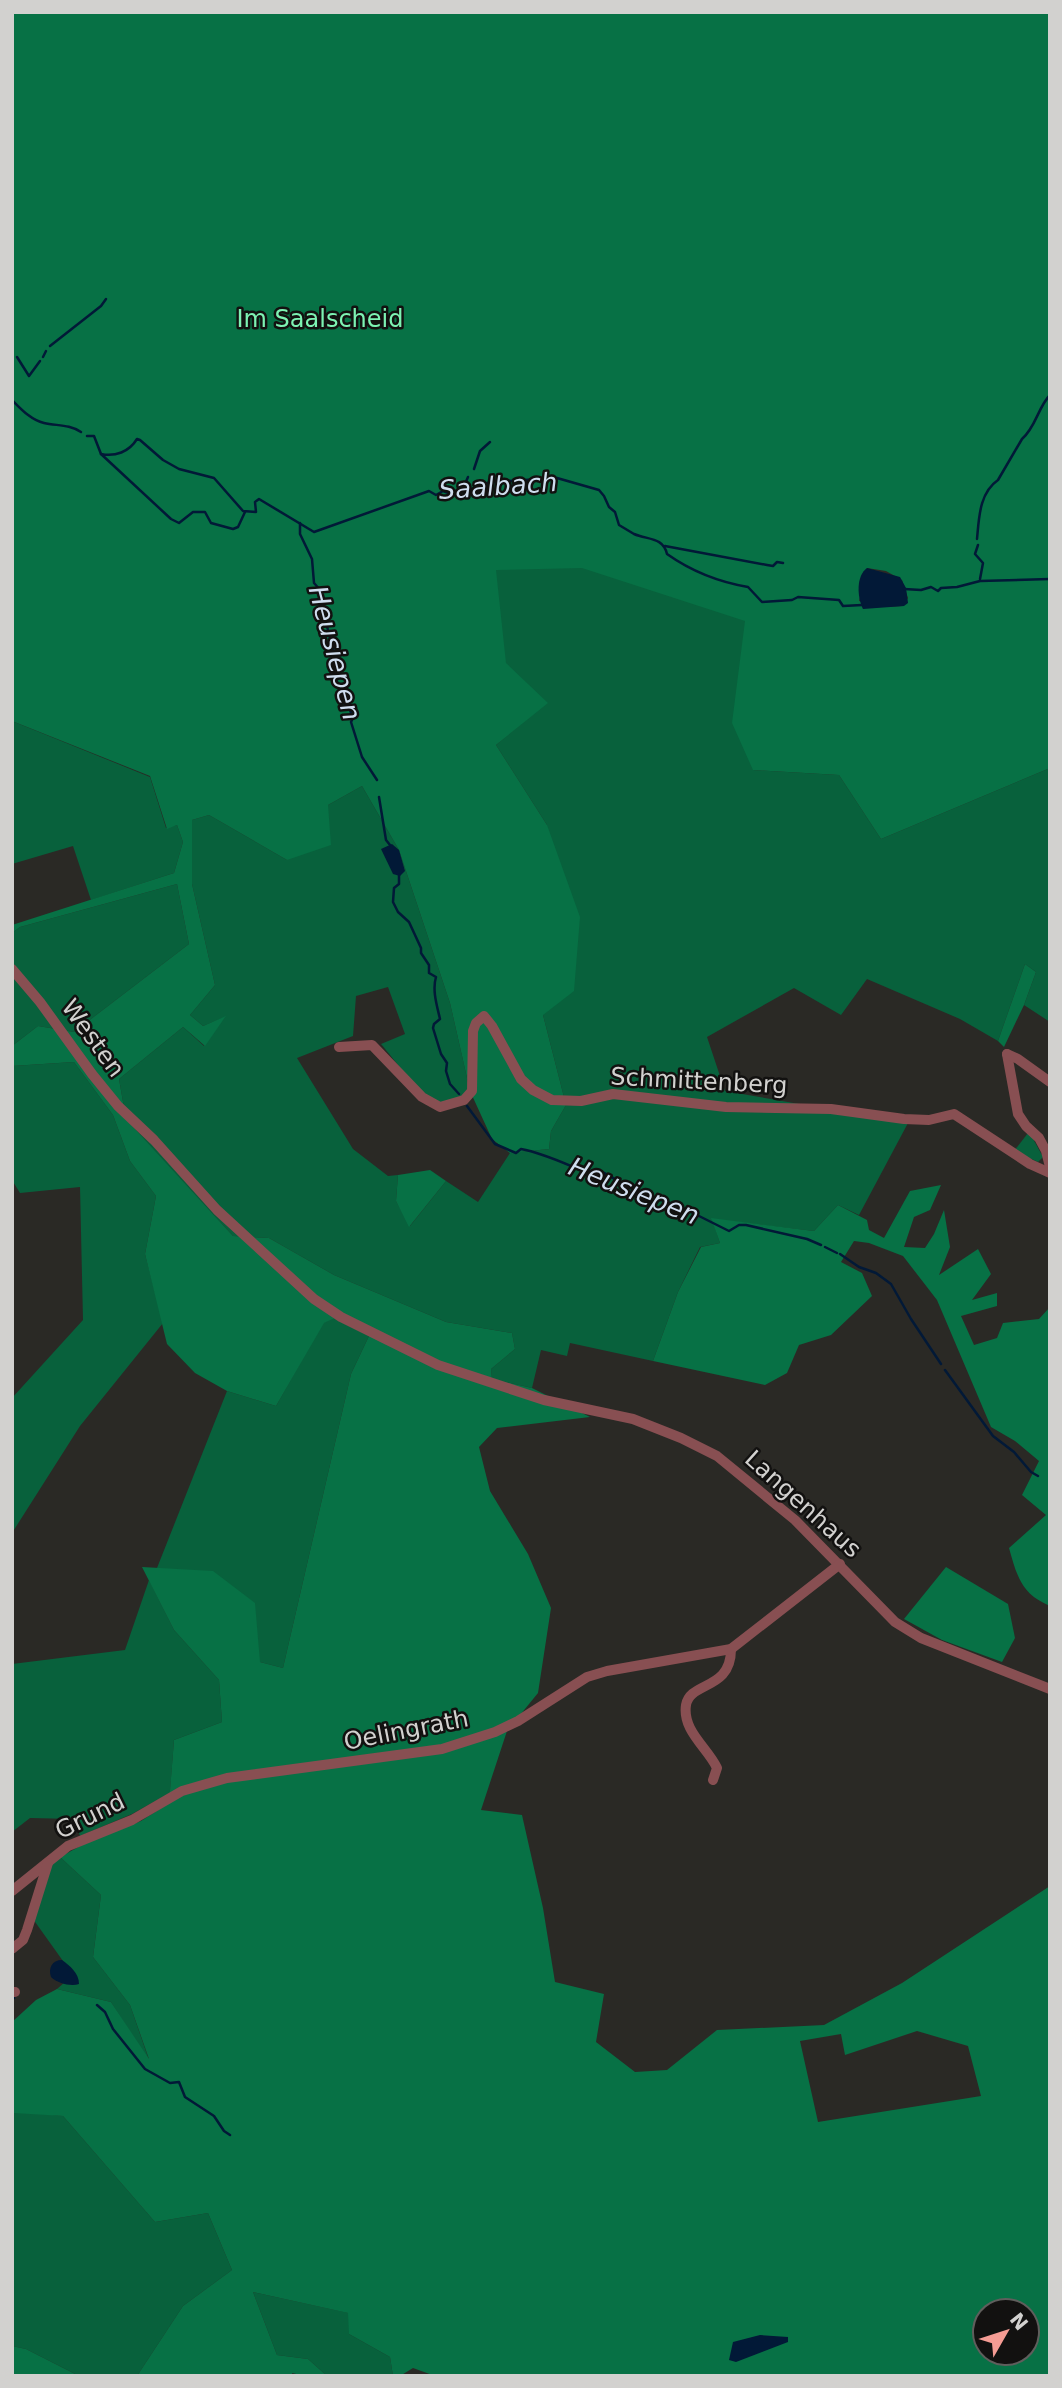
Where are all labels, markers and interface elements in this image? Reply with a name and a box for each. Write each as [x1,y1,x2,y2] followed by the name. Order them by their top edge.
[237,305,403,333] park label: Im Saalscheid
[438,467,558,505] water label: Saalbach
[303,583,367,723] water label: Heusiepen
[56,994,130,1082] street label: Westen
[610,1062,788,1100] street label: Schmittenberg
[565,1151,703,1231] water label: Heusiepen
[739,1445,867,1563] street label: Langenhaus
[341,1704,471,1756] street label: Oelingrath
[51,1787,129,1845] street label: Grund
[971,2297,1041,2367] north arrow
[1006,2308,1033,2334] text: N

